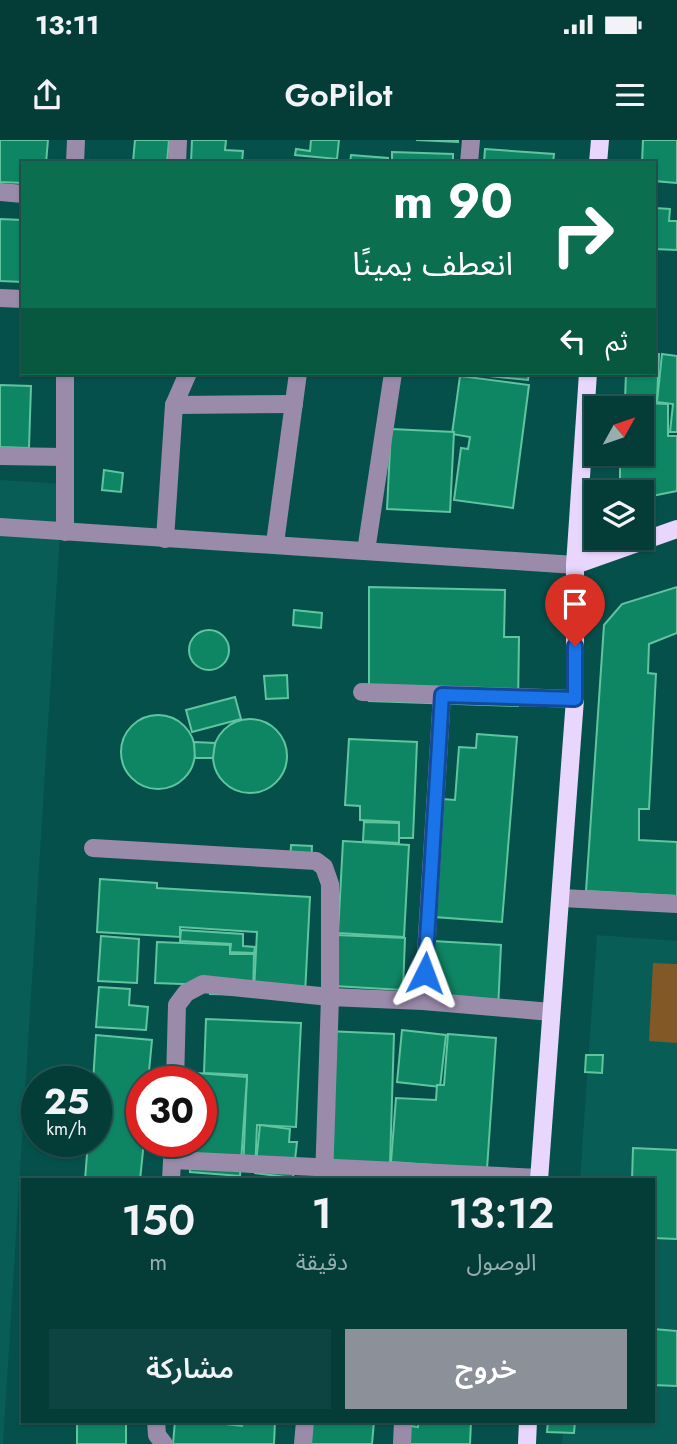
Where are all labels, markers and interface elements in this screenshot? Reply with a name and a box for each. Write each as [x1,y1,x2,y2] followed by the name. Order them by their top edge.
[35,6,99,44] text: 13:11
[284,72,393,118] text: GoPilot
[28,76,66,114] icon: share
[611,76,649,114] icon: menu
[393,166,513,236] text: 90 m
[537,189,628,280] icon: right
[352,241,513,287] text: انعطف يمينًا
[554,322,592,360] icon: left
[606,322,628,360] text: ثم
[584,396,654,466] north arrow
[584,396,654,550] map controls
[584,480,654,550] button: layers
[545,574,605,646] pin
[556,585,594,623] icon: arrive
[388,936,462,1010] position arrow
[126,1066,217,1157] speed limit sign: 30
[44,1077,89,1127] text: 25
[46,1116,87,1142] text: km/h
[312,1183,332,1244] text: 1
[449,1183,555,1244] text: 13:12
[122,1190,195,1251] text: 150
[149,1245,167,1279] text: m
[296,1245,348,1279] text: دقيقة
[467,1245,536,1279] text: الوصول
[49,1329,331,1409] button: مشاركة
[345,1329,627,1409] button: خروج

